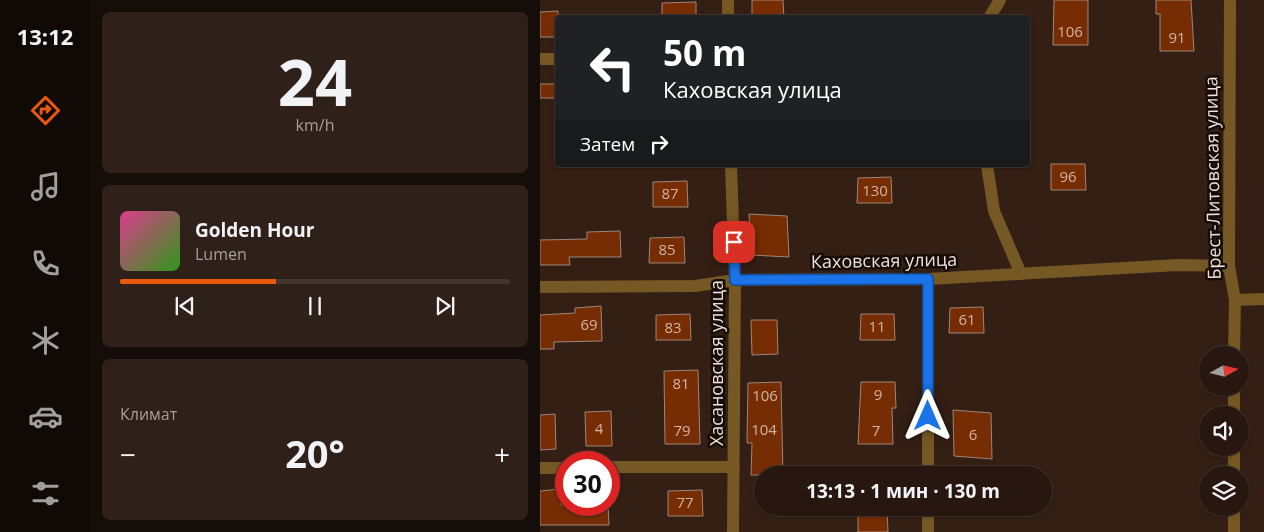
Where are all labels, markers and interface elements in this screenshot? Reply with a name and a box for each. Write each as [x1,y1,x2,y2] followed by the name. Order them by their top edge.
[17,21,73,51] text: 13:12
[1057,21,1083,41] house number: 106
[1168,27,1186,47] house number: 91
[663,29,746,76] text: 50 m
[580,35,645,100] icon: left
[278,37,352,125] text: 24
[663,74,842,104] text: Каховская улица
[1198,76,1226,280] street label: Брест-Литовская улица
[28,93,63,128] icon: directions
[296,114,334,136] text: km/h
[645,130,673,158] icon: right
[580,131,635,157] text: Затем
[1059,166,1077,186] house number: 96
[28,169,63,204] icon: music
[862,180,888,200] house number: 130
[661,183,679,203] house number: 87
[195,217,314,243] text: Golden Hour
[713,221,755,263] pin
[720,228,748,256] icon: arrive
[658,239,676,259] house number: 85
[195,243,247,265] text: Lumen
[28,246,63,281] icon: phone
[811,247,957,273] street label: Каховская улица
[704,280,728,446] street label: Хасановская улица
[171,292,199,320] icon: previous
[301,292,329,320] icon: pause
[431,292,459,320] icon: next
[958,309,976,329] house number: 61
[580,314,598,334] house number: 69
[868,316,886,336] house number: 11
[664,317,682,337] house number: 83
[28,323,63,358] icon: climate
[1199,346,1249,396] north arrow
[1199,346,1249,516] map controls
[672,373,690,393] house number: 81
[874,384,882,404] house number: 9
[752,385,778,405] house number: 106
[901,389,953,441] position arrow
[28,399,63,434] icon: car
[120,403,177,425] text: Климат
[1199,406,1249,456] button: sound
[595,418,604,438] house number: 4
[751,419,777,439] house number: 104
[673,420,691,440] house number: 79
[872,420,880,440] house number: 7
[969,424,977,444] house number: 6
[285,427,345,479] text: 20°
[120,435,136,473] text: −
[494,435,510,473] text: +
[555,451,620,516] speed limit sign: 30
[1199,466,1249,516] button: layers
[28,476,63,511] icon: filters
[806,478,1000,504] text: 13:13 · 1 мин · 130 m
[676,492,694,512] house number: 77

